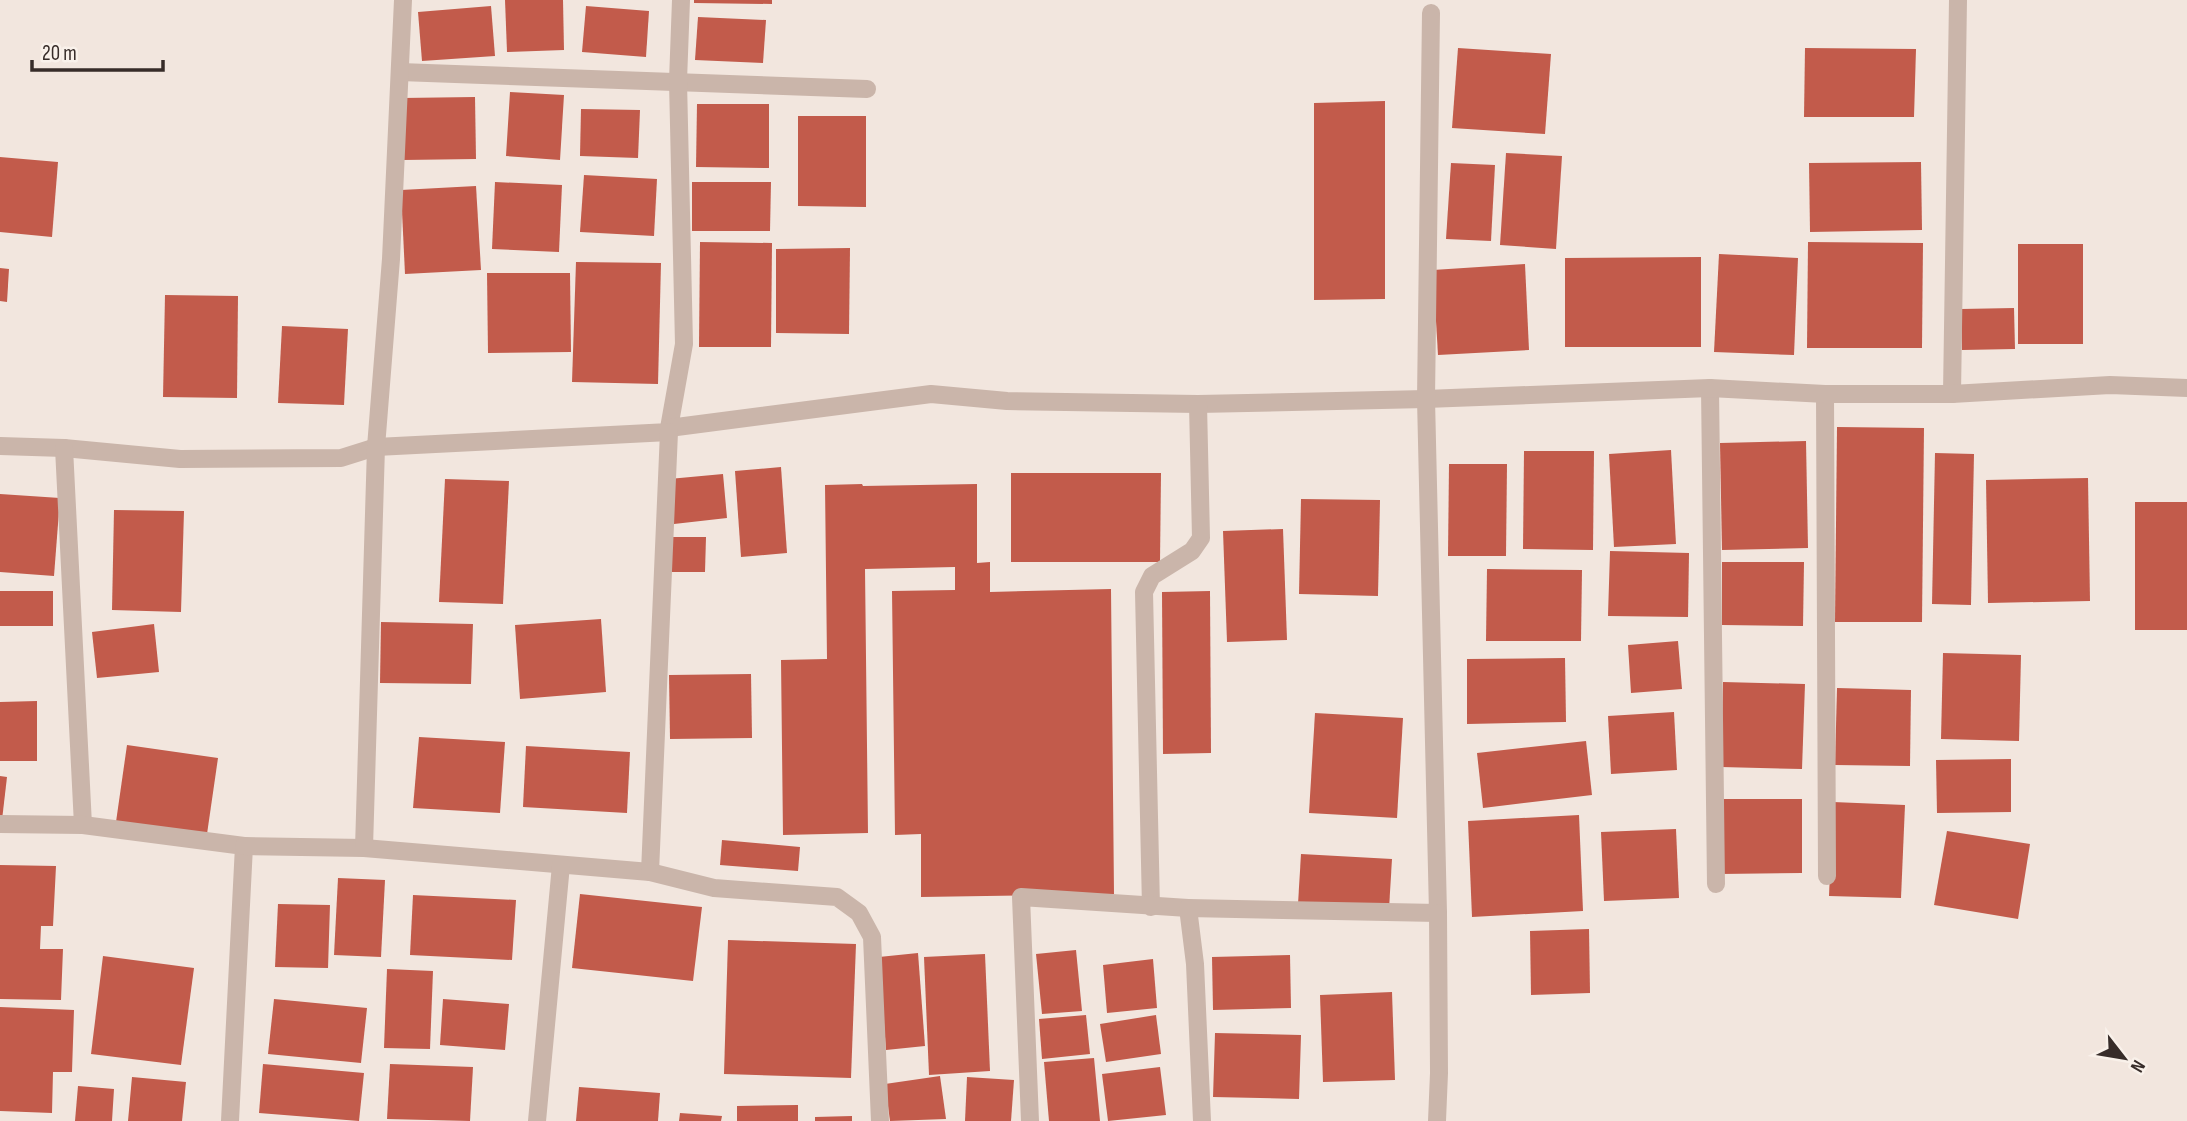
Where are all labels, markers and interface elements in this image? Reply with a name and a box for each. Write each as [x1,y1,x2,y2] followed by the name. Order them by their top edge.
[32,28,163,72] scale bar
[42,41,77,66] text: 20 m
[2089,1023,2159,1093] north arrow
[2125,1056,2150,1076] text: N

